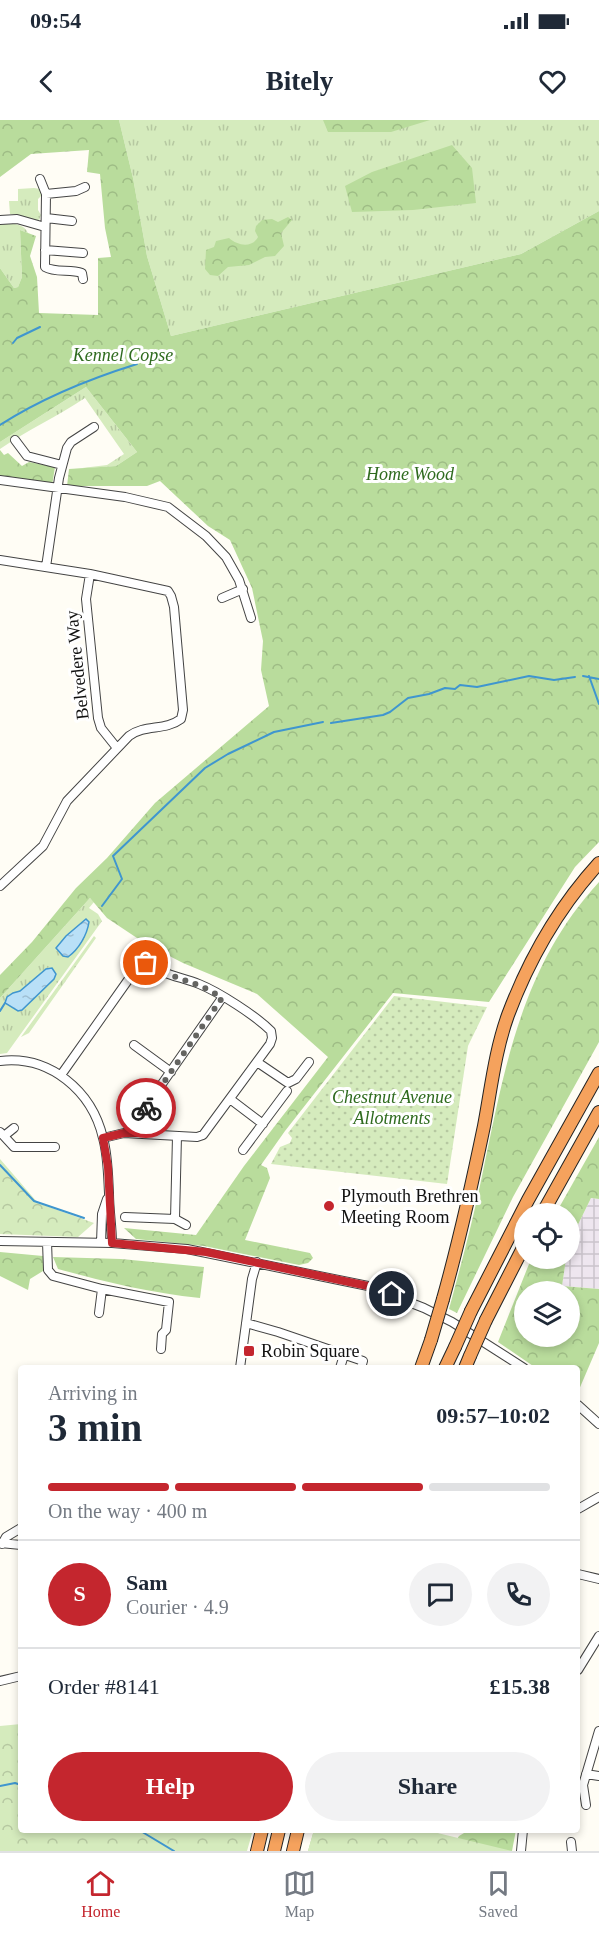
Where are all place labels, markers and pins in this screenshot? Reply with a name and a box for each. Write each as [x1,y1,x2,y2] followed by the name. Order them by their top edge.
[120,937,171,988] pin
[341,1186,479,1227] place label: Plymouth Brethren Meeting Room
[322,1199,336,1213] marker: Plymouth Brethren Meeting Room
[366,1268,417,1319] pin
[261,1341,360,1361] place label: Robin Square
[242,1344,256,1358] marker: Robin Square

